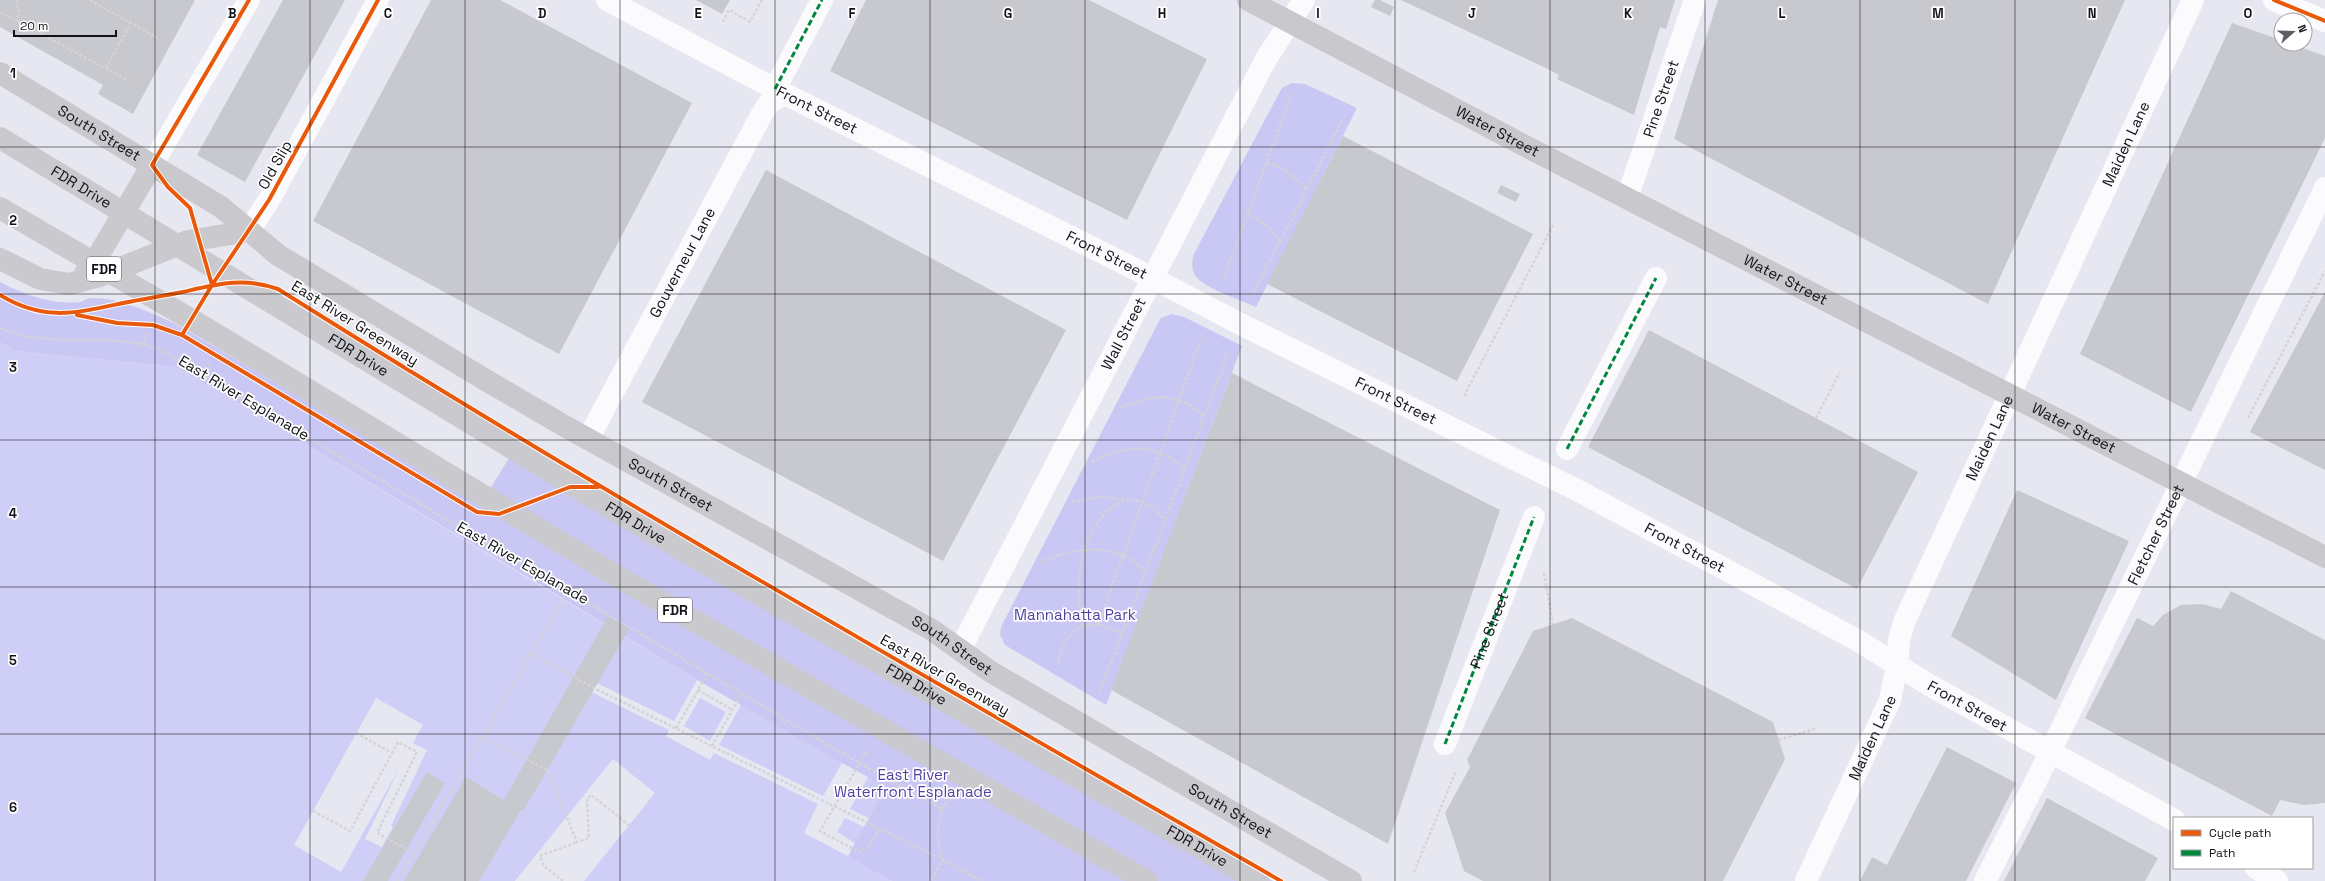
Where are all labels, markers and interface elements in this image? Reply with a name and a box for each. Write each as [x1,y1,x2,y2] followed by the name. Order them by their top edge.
[228,5,237,22] text: B
[384,5,392,22] text: C
[538,5,547,22] text: D
[694,5,702,22] text: E
[849,5,856,22] text: F
[1004,5,1012,22] text: G
[1158,5,1166,22] text: H
[1316,5,1320,22] text: I
[1468,5,1476,22] text: J
[1624,5,1633,22] text: K
[1778,5,1786,22] text: L
[1932,5,1944,22] text: M
[2088,5,2096,22] text: N
[2244,5,2253,22] text: O
[14,12,116,38] scale bar
[2273,12,2313,52] north arrow
[20,18,48,34] text: 20 m
[2295,23,2310,34] text: N
[1639,57,1683,140] street label: Pine Street
[10,65,16,82] text: 1
[773,81,861,138] street label: Front Street
[2098,98,2154,189] street label: Maiden Lane
[55,100,144,165] street label: South Street
[1453,101,1543,161] street label: Water Street
[253,137,296,193] street label: Old Slip
[48,161,115,212] street label: FDR Drive
[645,204,719,321] street label: Gouverneur Lane
[9,212,17,229] text: 2
[1063,226,1151,283] street label: Front Street
[1740,250,1831,309] street label: Water Street
[87,257,121,281] road number: FDR
[288,276,422,369] street label: East River Greenway
[1097,294,1150,373] street label: Wall Street
[325,329,392,380] street label: FDR Drive
[175,351,313,444] street label: East River Esplanade
[9,359,17,376] text: 3
[1352,372,1440,428] street label: Front Street
[1961,392,2017,483] street label: Maiden Lane
[2029,398,2119,457] street label: Water Street
[625,454,716,516] street label: South Street
[2123,481,2188,588] street label: Fletcher Street
[602,497,670,548] street label: FDR Drive
[9,505,17,522] text: 4
[454,517,593,608] street label: East River Esplanade
[1641,518,1728,577] street label: Front Street
[1466,589,1513,671] street label: Pine Street
[658,598,692,622] road number: FDR
[1014,605,1136,624] park label: Mannahatta Park
[909,611,996,679] street label: South Street
[877,630,1013,719] street label: East River Greenway
[9,652,17,669] text: 5
[883,659,951,709] street label: FDR Drive
[1924,676,2011,735] street label: Front Street
[1844,692,1900,783] street label: Maiden Lane
[834,765,992,801] park label: East River Waterfront Esplanade
[1185,779,1276,842] street label: South Street
[9,799,17,816] text: 6
[2173,817,2313,869] legend
[1164,821,1231,871] street label: FDR Drive
[2209,825,2271,841] text: Cycle path
[2209,845,2235,861] text: Path

